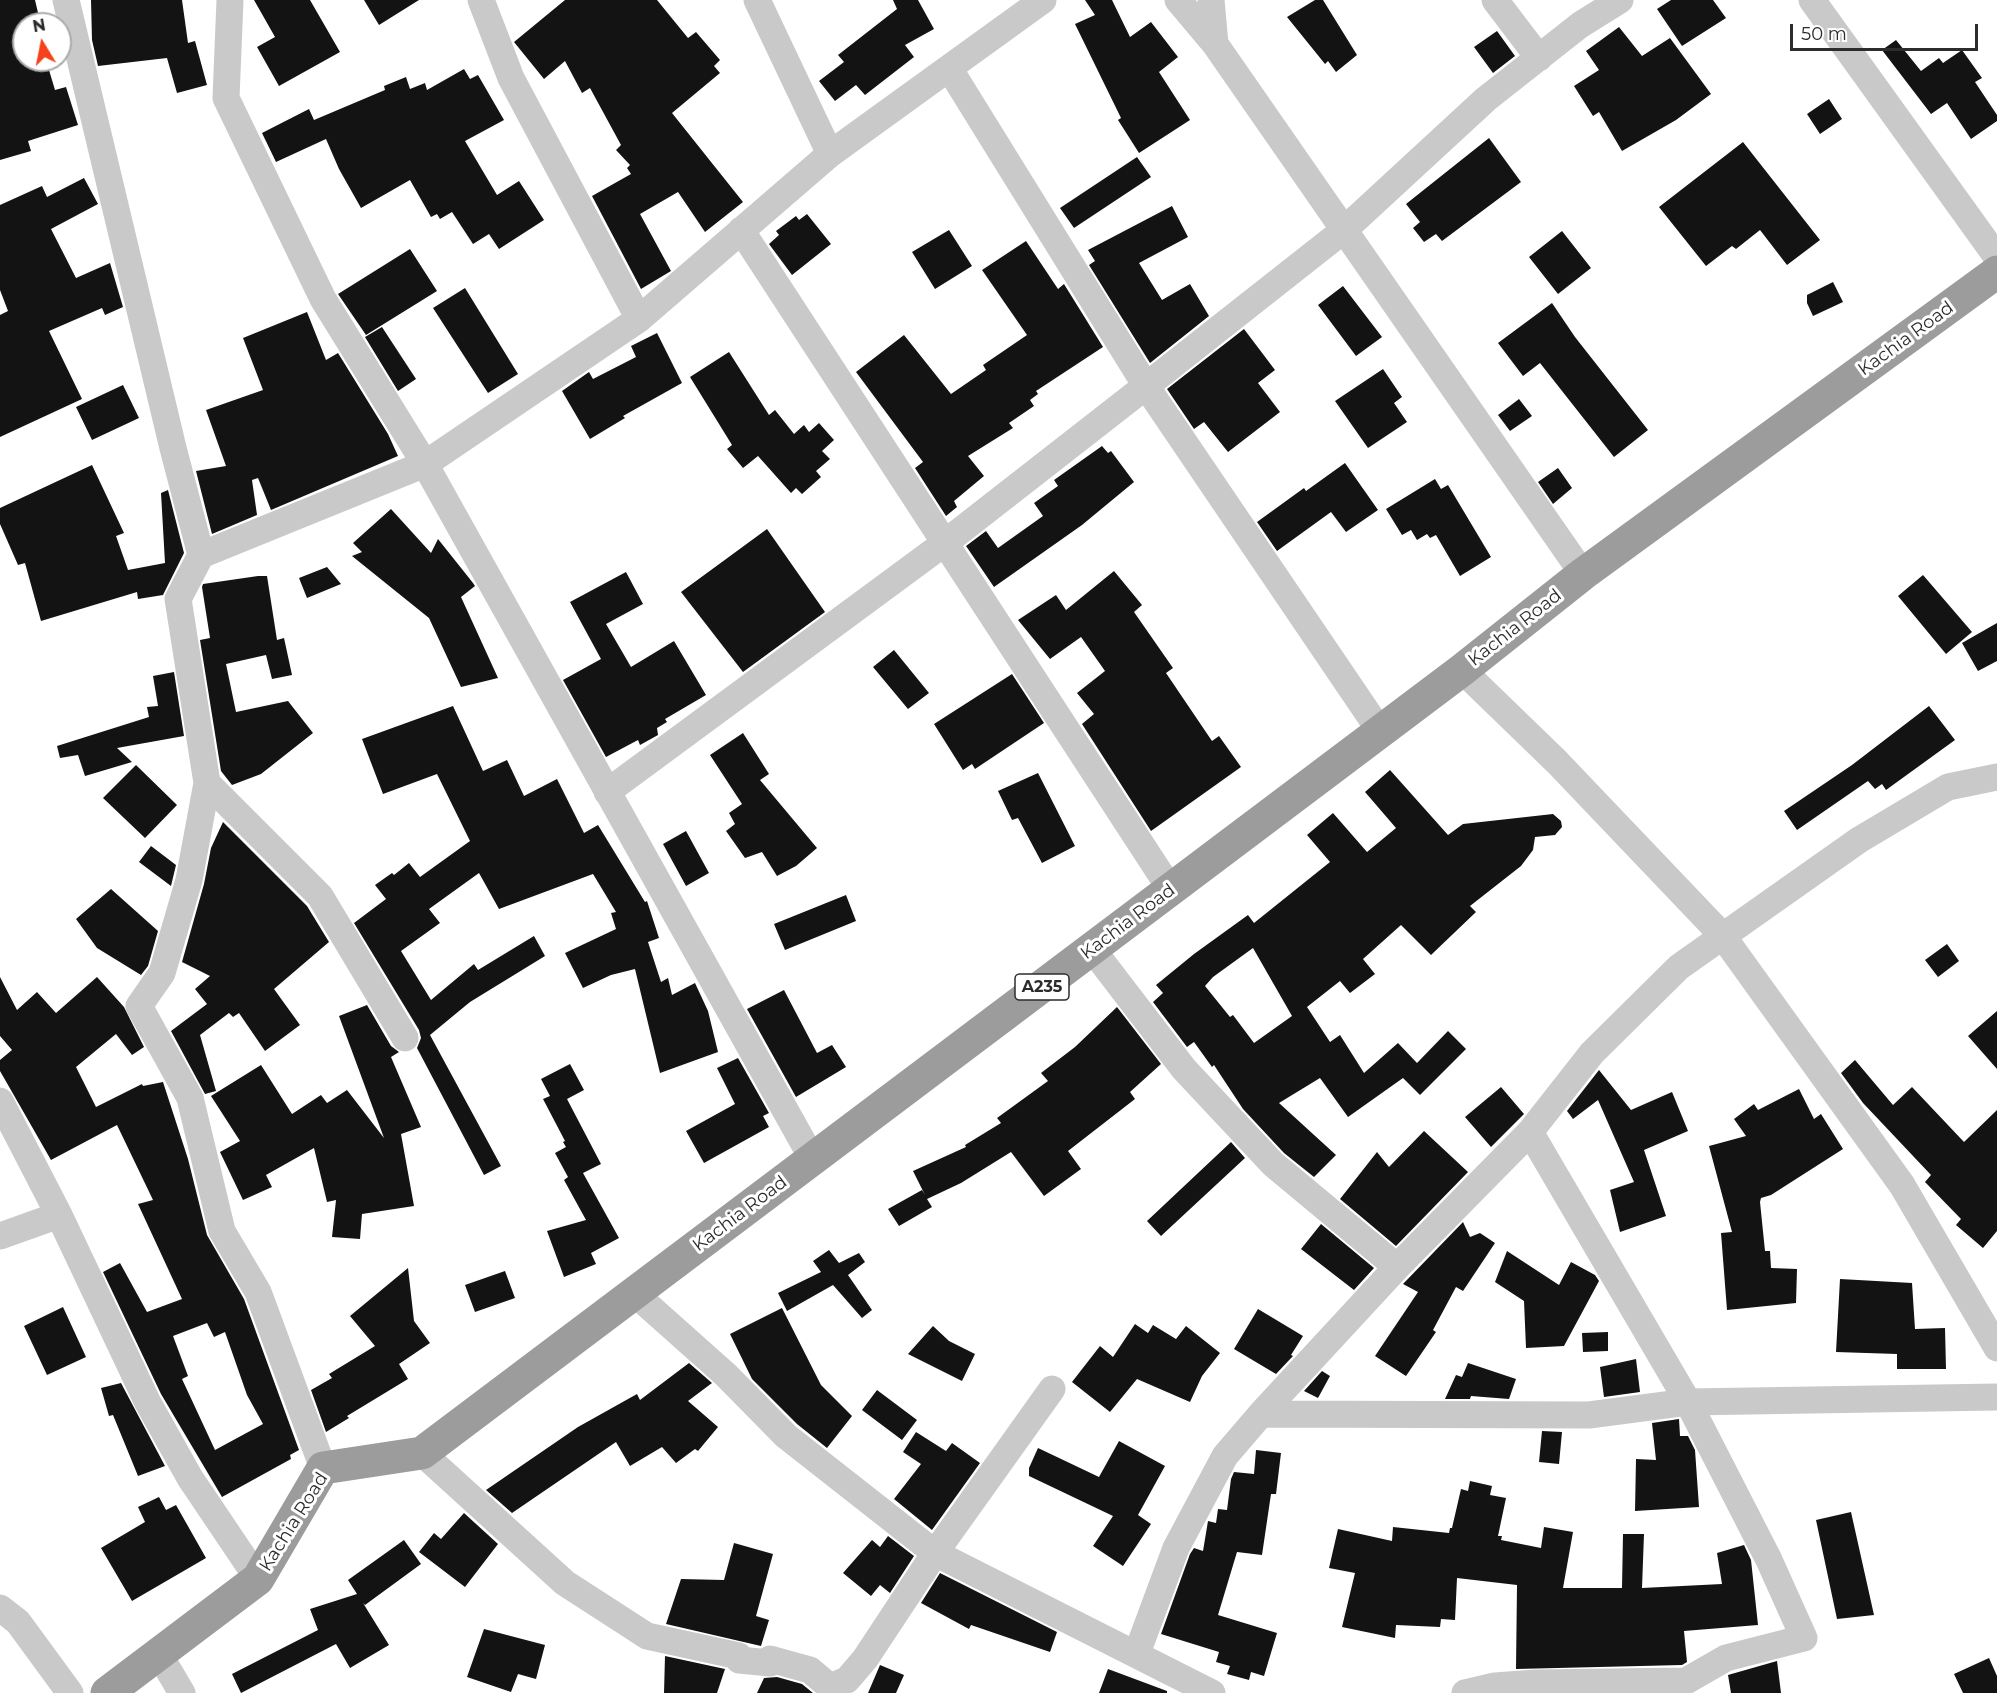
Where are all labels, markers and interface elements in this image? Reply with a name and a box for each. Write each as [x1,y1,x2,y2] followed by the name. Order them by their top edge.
[12,12,72,72] north arrow
[1793,12,1980,50] scale bar
[31,15,47,36] text: N
[1801,23,1847,45] text: 50 m
[1854,297,1958,381] street label: Kachia Road
[1464,585,1566,671] street label: Kachia Road
[1077,880,1179,964] street label: Kachia Road
[1015,974,1069,1000] road number: A235
[689,1172,791,1256] street label: Kachia Road
[255,1469,333,1575] street label: Kachia Road

